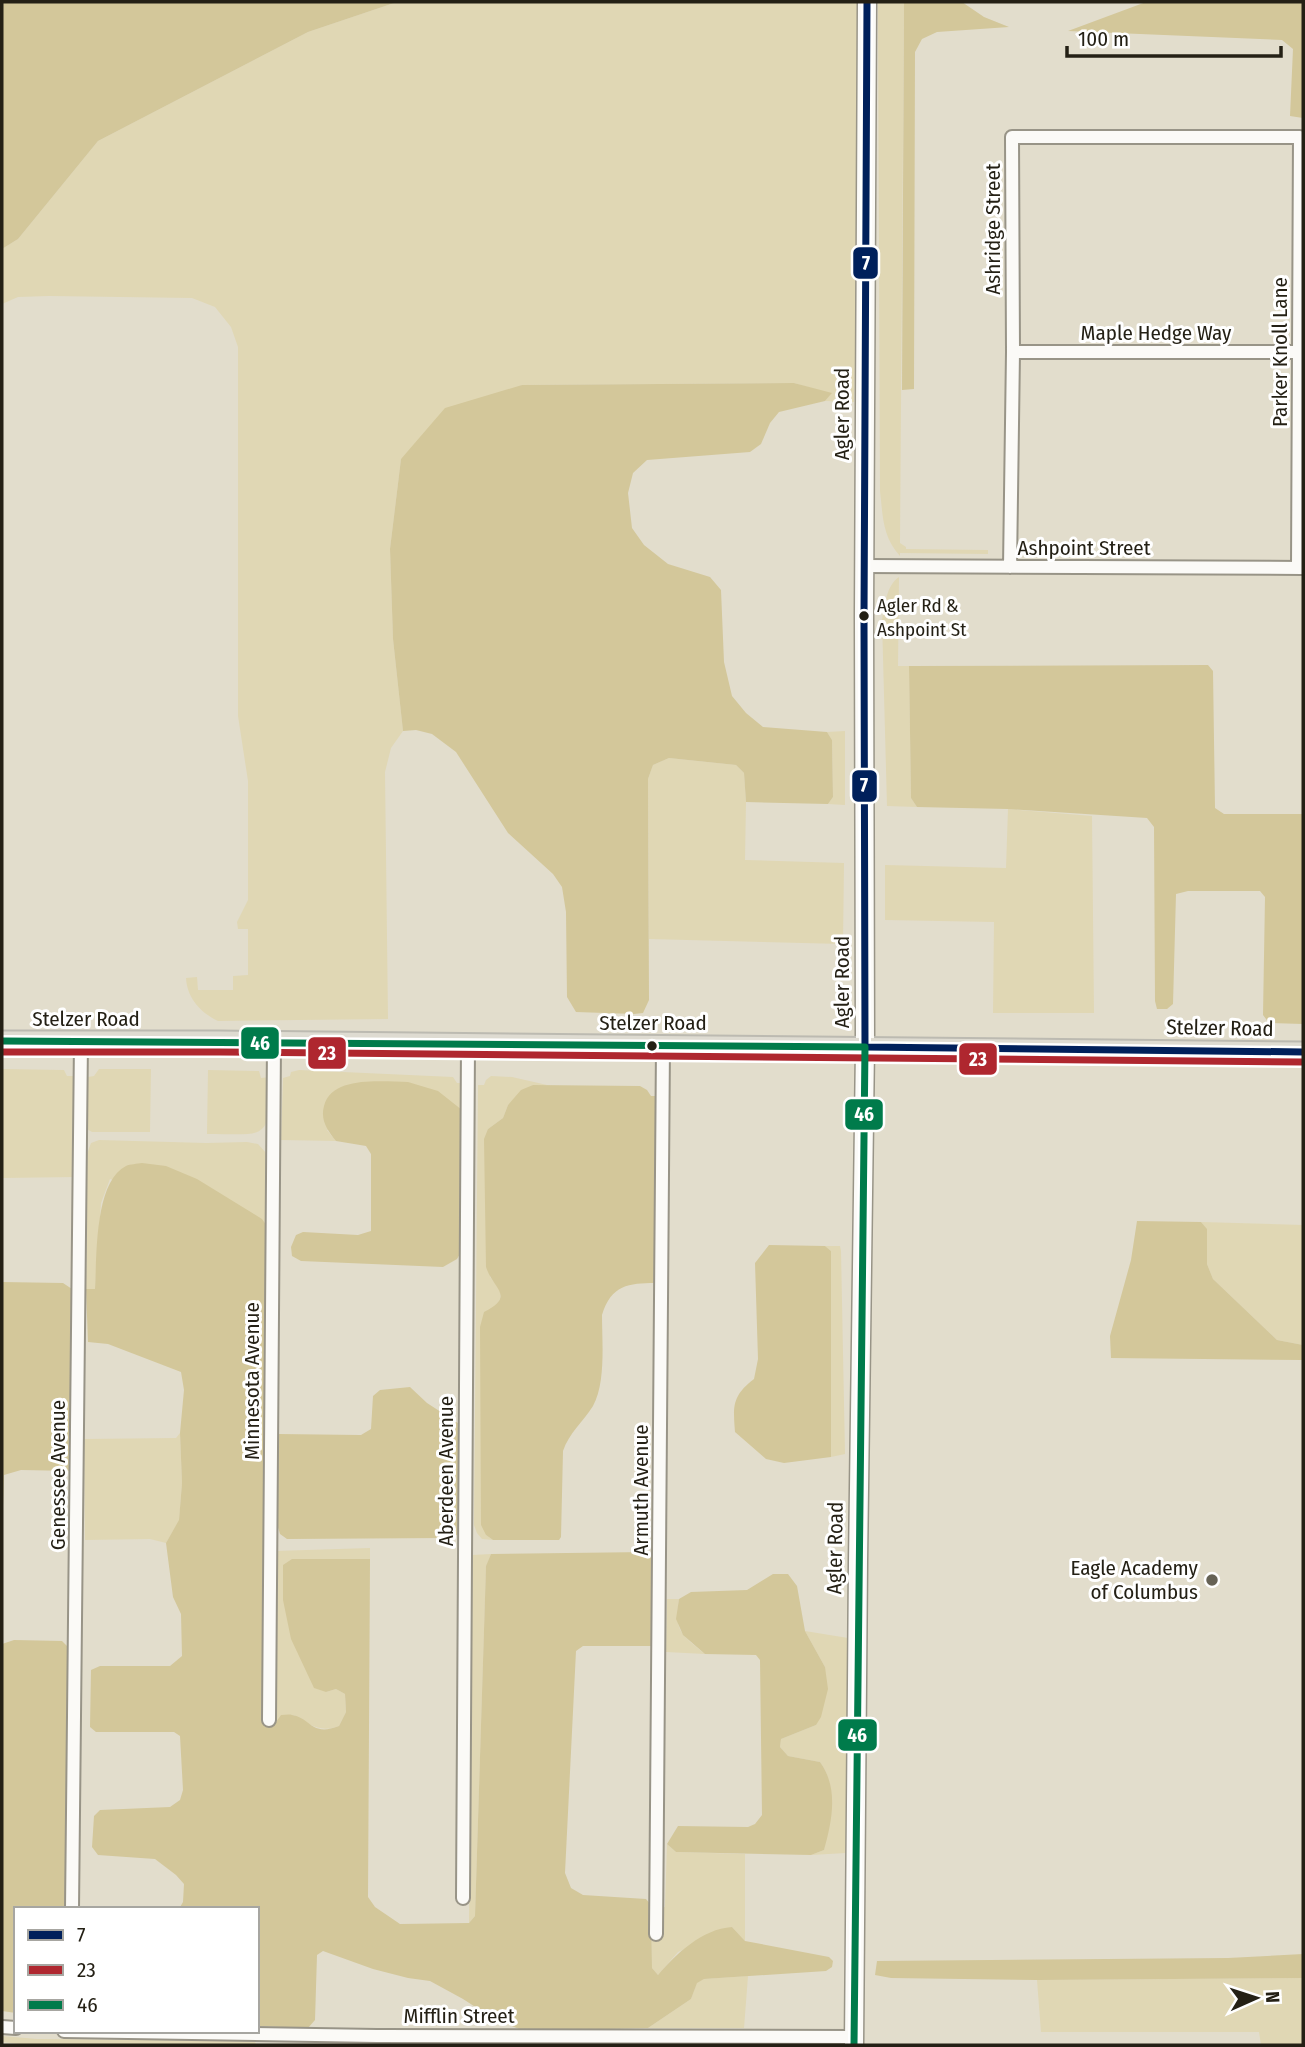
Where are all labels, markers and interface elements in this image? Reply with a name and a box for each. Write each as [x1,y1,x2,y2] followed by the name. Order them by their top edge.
[1067,14,1280,58] scale bar
[1078,26,1129,52] text: 100 m
[980,163,1006,295] street label: Ashridge Street
[852,246,879,280] line badge: 7
[862,252,870,275] text: 7
[1267,277,1293,427] street label: Parker Knoll Lane
[1081,320,1232,346] street label: Maple Hedge Way
[829,368,855,460] street label: Agler Road
[1017,535,1151,561] street label: Ashpoint Street
[877,594,967,641] place label: Agler Rd & Ashpoint St
[857,609,871,623] marker: Agler Rd & Ashpoint St
[851,769,878,803] line badge: 7
[860,774,868,797] text: 7
[829,936,855,1028] street label: Agler Road
[32,1006,140,1032] street label: Stelzer Road
[599,1010,707,1036] street label: Stelzer Road
[1166,1014,1274,1042] street label: Stelzer Road
[240,1026,280,1060] line badge: 46
[250,1032,270,1055] text: 46
[307,1036,347,1070] line badge: 23
[645,1039,659,1053] unlabelled marker
[317,1042,336,1065] text: 23
[958,1042,998,1076] line badge: 23
[968,1048,987,1071] text: 23
[844,1098,884,1131] line badge: 46
[854,1103,874,1126] text: 46
[239,1302,265,1460] street label: Minnesota Avenue
[433,1396,459,1546] street label: Aberdeen Avenue
[45,1400,71,1550] street label: Genessee Avenue
[628,1424,654,1556] street label: Armuth Avenue
[821,1502,849,1594] street label: Agler Road
[1071,1555,1199,1605] place label: Eagle Academy of Columbus
[1204,1572,1220,1588] marker: Eagle Academy of Columbus
[837,1718,878,1752] line badge: 46
[847,1724,867,1747] text: 46
[14,1907,259,2033] legend
[77,1922,86,1948] text: 7
[77,1957,96,1983] text: 23
[1221,1963,1291,2033] north arrow
[1261,1991,1284,2003] text: N
[77,1992,98,2018] text: 46
[403,2003,515,2029] street label: Mifflin Street

